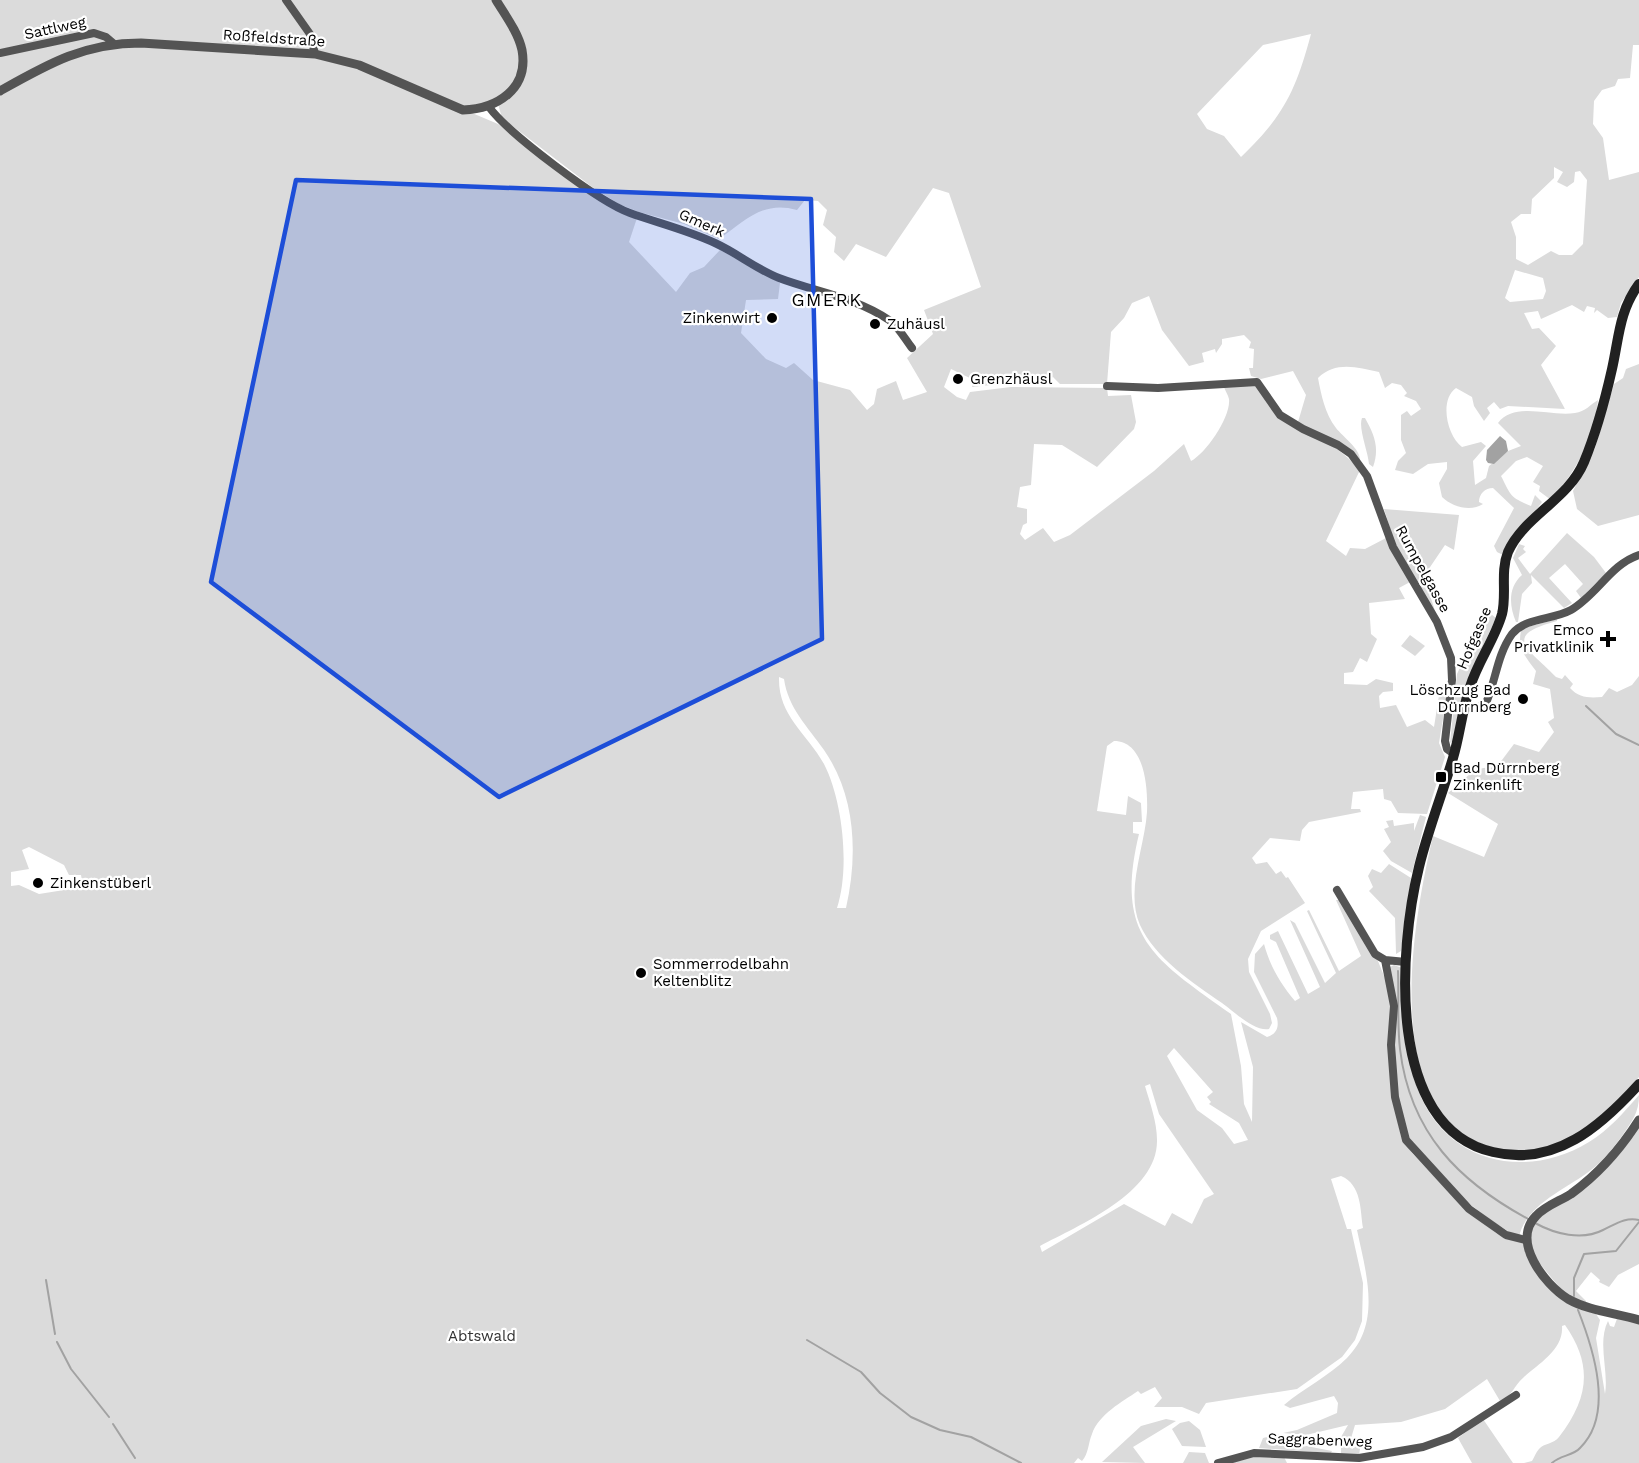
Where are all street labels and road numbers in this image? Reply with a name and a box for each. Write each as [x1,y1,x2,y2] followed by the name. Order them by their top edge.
[23,13,87,43] street label: Sattlweg
[222,25,326,51] street label: Roßfeldstraße
[676,205,728,241] street label: Gmerk
[1392,522,1454,616] street label: Rumpelgasse
[1453,604,1495,672] street label: Hofgasse
[1267,1429,1373,1451] street label: Saggrabenweg

